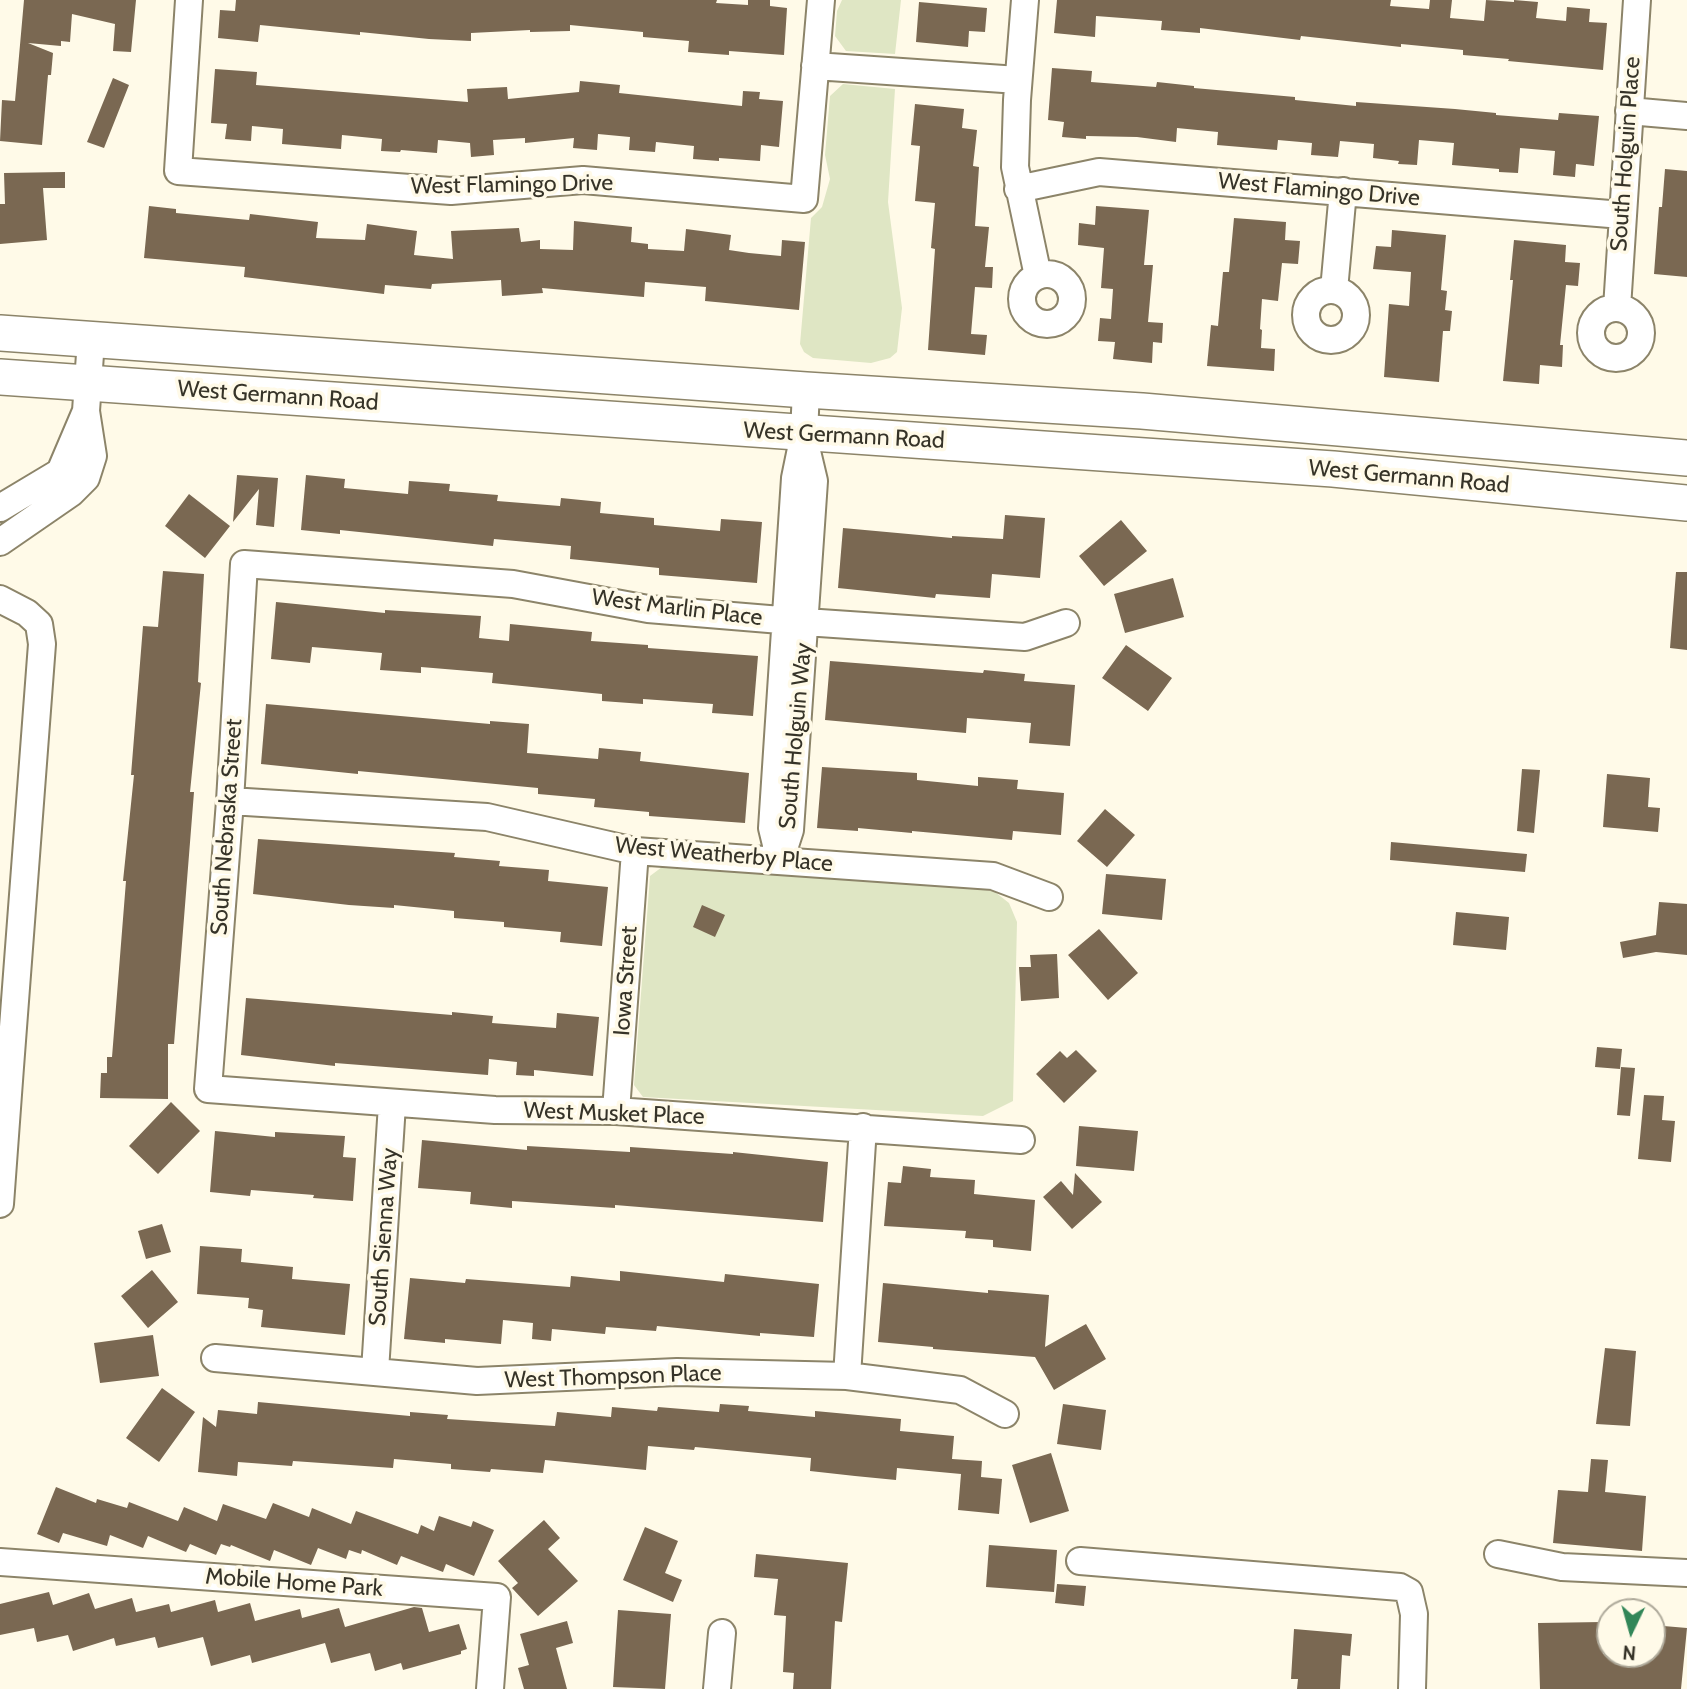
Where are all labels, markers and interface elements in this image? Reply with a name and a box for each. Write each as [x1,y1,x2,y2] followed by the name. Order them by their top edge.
[1605,56,1647,252] street label: South Holguin Place
[1217,167,1421,213] street label: West Flamingo Drive
[411,169,613,201] street label: West Flamingo Drive
[177,375,379,417] street label: West Germann Road
[743,417,945,455] street label: West Germann Road
[1307,454,1511,500] street label: West Germann Road
[590,584,764,632] street label: West Marlin Place
[774,642,818,830] street label: South Holguin Way
[206,718,248,936] street label: South Nebraska Street
[614,832,834,878] street label: West Weatherby Place
[608,925,644,1037] street label: Iowa Street
[523,1097,705,1131] street label: West Musket Place
[364,1147,404,1327] street label: South Sienna Way
[504,1359,722,1395] street label: West Thompson Place
[204,1563,384,1603] street label: Mobile Home Park
[1596,1598,1666,1668] north arrow
[1622,1640,1637,1664] text: N

